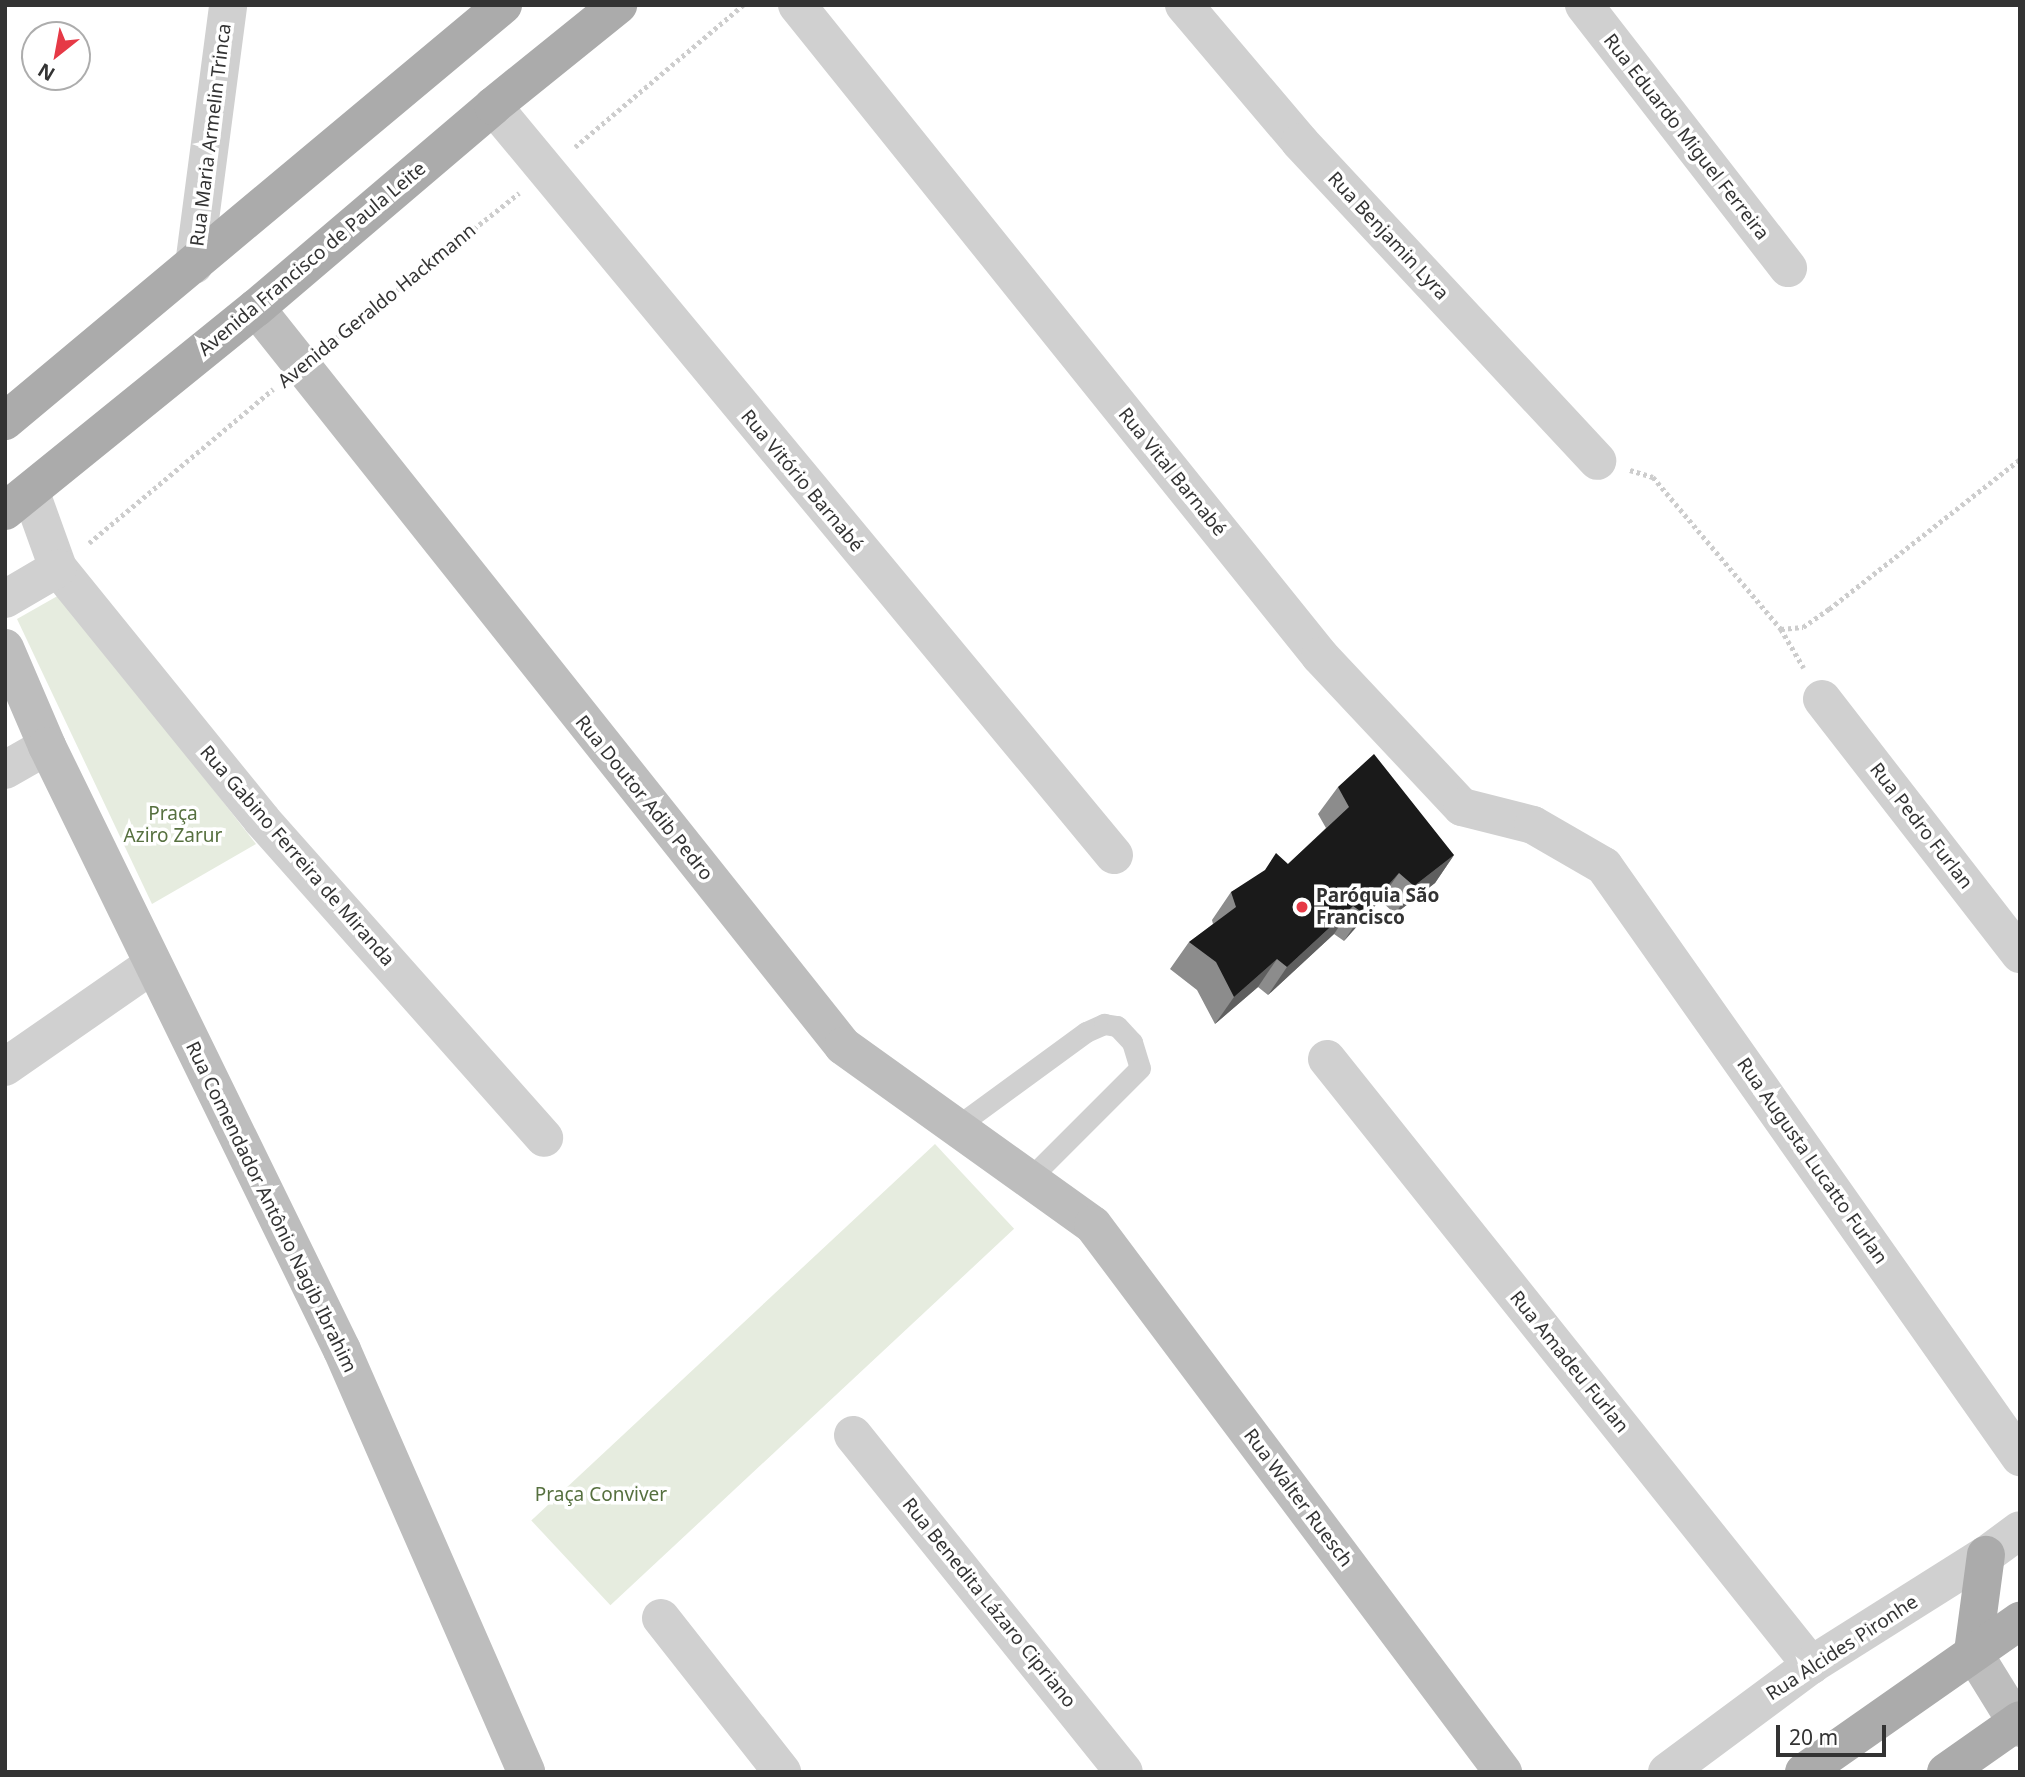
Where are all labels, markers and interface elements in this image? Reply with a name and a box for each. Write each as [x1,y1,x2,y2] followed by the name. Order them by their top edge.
[21,21,91,91] north arrow
[186,22,236,248] street label: Rua Maria Armelin Trinca
[1598,29,1774,245] street label: Rua Eduardo Miguel Ferreira
[33,57,60,87] text: N
[194,157,430,361] street label: Avenida Francisco de Paula Leite
[1323,167,1453,305] street label: Rua Benjamin Lyra
[273,219,481,393] street label: Avenida Geraldo Hackmann
[1113,403,1231,541] street label: Rua Vital Barnabé
[736,405,868,557] street label: Rua Vitório Barnabé
[570,711,718,885] street label: Rua Doutor Adib Pedro
[195,741,399,971] street label: Rua Gabino Ferreira de Miranda
[1865,758,1977,894] street label: Rua Pedro Furlan
[124,803,222,847] park label: Praça Aziro Zarur
[1316,885,1439,929] place label: Paróquia São Francisco
[1294,899,1310,915] marker: Paróquia São Francisco
[181,1038,361,1376] street label: Rua Comendador Antônio Nagib Ibrahim
[1732,1054,1892,1268] street label: Rua Augusta Lucatto Furlan
[1505,1287,1633,1437] street label: Rua Amadeu Furlan
[1239,1425,1357,1571] street label: Rua Walter Ruesch
[535,1484,667,1506] park label: Praça Conviver
[897,1494,1081,1712] street label: Rua Benedita Lázaro Cipriano
[1762,1590,1922,1706] street label: Rua Alcides Pironhe
[1780,1710,1890,1754] scale bar
[1789,1723,1838,1751] text: 20 m

